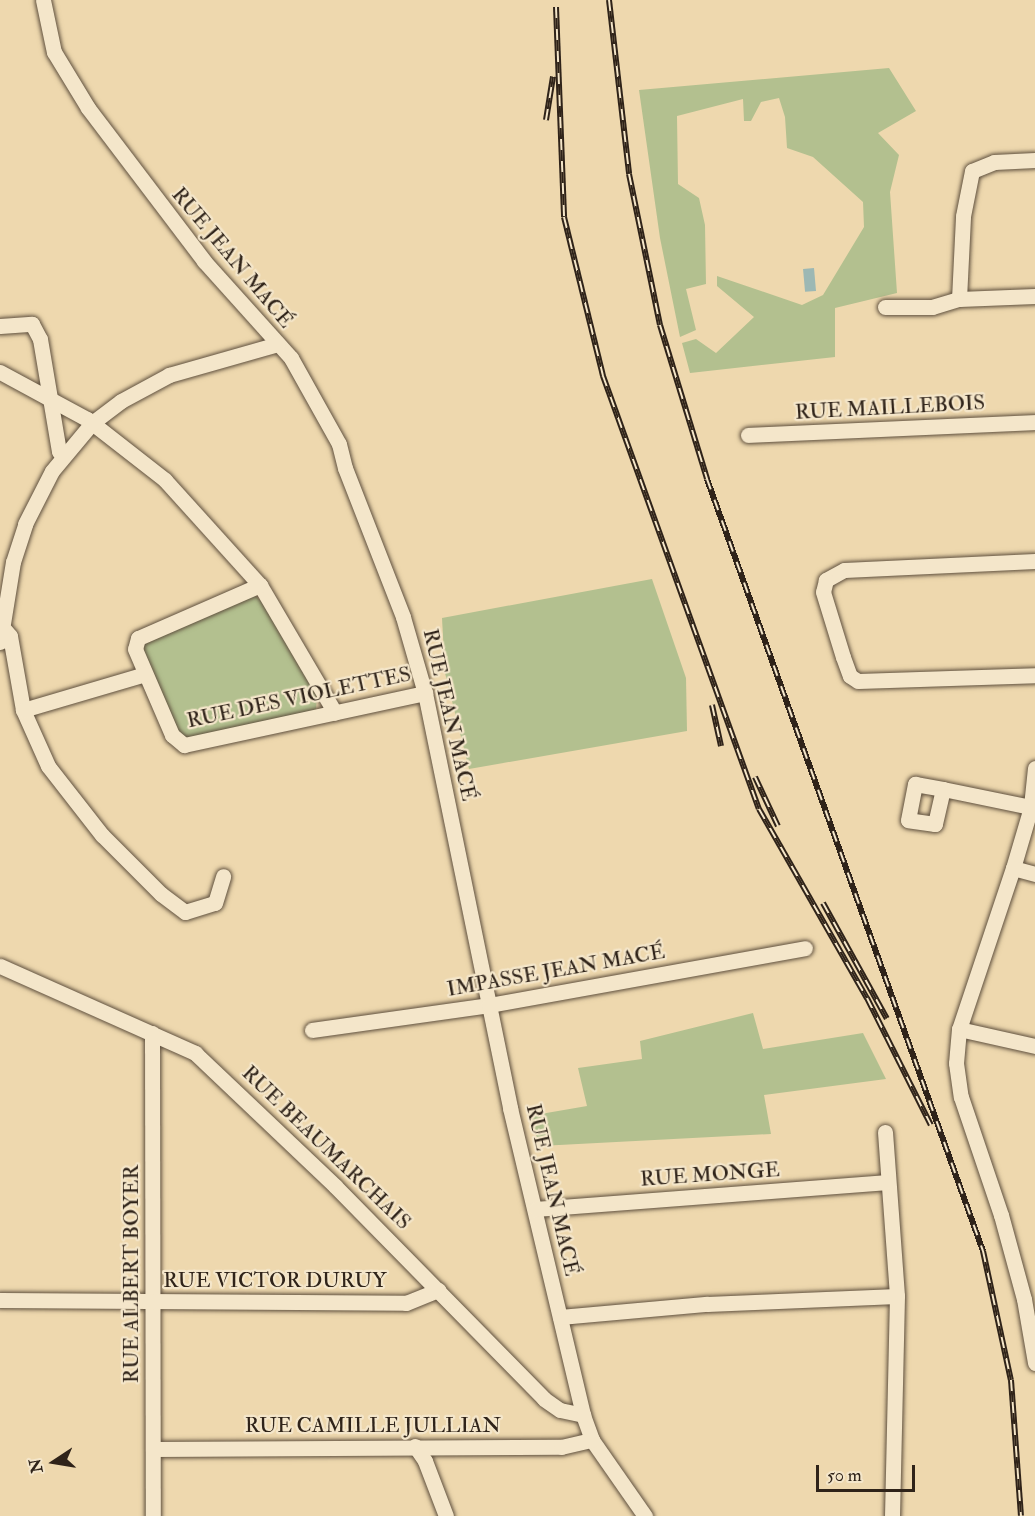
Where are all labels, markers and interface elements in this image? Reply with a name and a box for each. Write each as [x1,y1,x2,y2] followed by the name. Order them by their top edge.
[166,183,298,333] street label: RUE JEAN MACÉ
[794,390,986,426] street label: RUE MAILLEBOIS
[417,627,481,803] street label: RUE JEAN MACÉ
[185,662,413,734] street label: RUE DES VIOLETTES
[445,939,667,1003] street label: IMPASSE JEAN MACÉ
[236,1061,416,1235] street label: RUE BEAUMARCHAIS
[520,1102,584,1278] street label: RUE JEAN MACÉ
[639,1158,781,1192] street label: RUE MONGE
[119,1165,145,1383] street label: RUE ALBERT BOYER
[163,1268,387,1294] street label: RUE VICTOR DURUY
[245,1413,501,1439] street label: RUE CAMILLE JULLIAN
[24,1432,84,1492] north arrow
[819,1453,918,1491] scale bar
[25,1457,48,1475] text: N
[827,1464,862,1487] text: 50 m

